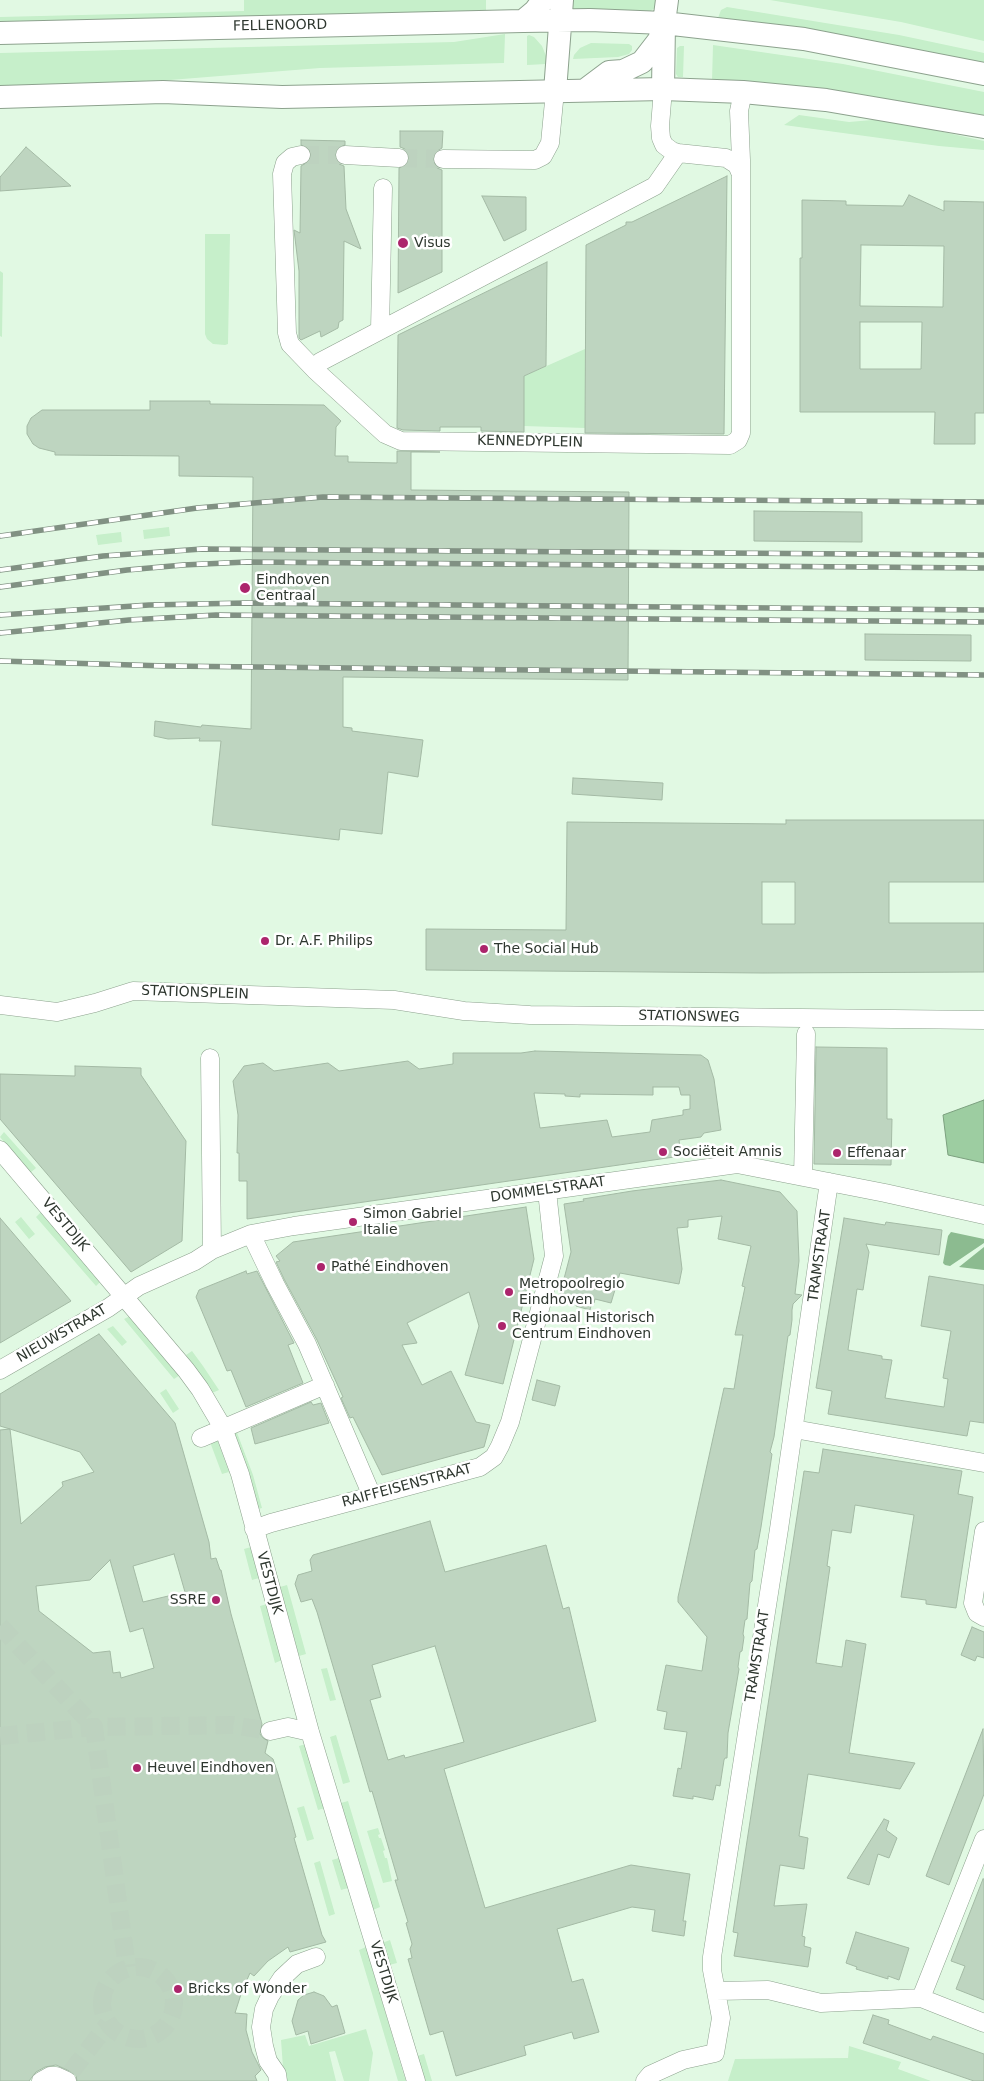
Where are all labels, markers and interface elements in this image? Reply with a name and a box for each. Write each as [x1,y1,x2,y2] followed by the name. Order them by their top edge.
[233,17,327,35] street label: FELLENOORD
[414,235,451,251] place label: Visus
[396,236,410,250] marker: Visus
[477,433,583,451] street label: KENNEDYPLEIN
[256,572,330,604] place label: Eindhoven Centraal
[238,581,252,595] marker: Eindhoven Centraal
[275,933,373,949] place label: Dr. A.F. Philips
[259,935,271,947] marker: Dr. A.F. Philips
[494,941,599,957] place label: The Social Hub
[478,943,490,955] marker: The Social Hub
[141,983,249,1003] street label: STATIONSPLEIN
[638,1008,740,1026] street label: STATIONSWEG
[673,1144,782,1160] place label: Sociëteit Amnis
[847,1145,906,1161] place label: Effenaar
[657,1146,669,1158] marker: Sociëteit Amnis
[831,1147,843,1159] marker: Effenaar
[489,1174,607,1206] street label: DOMMELSTRAAT
[38,1195,92,1255] street label: VESTDIJK
[363,1206,462,1238] place label: Simon Gabriel Italie
[805,1209,835,1303] street label: TRAMSTRAAT
[347,1216,359,1228] marker: Simon Gabriel Italie
[331,1259,449,1275] place label: Pathé Eindhoven
[315,1261,327,1273] marker: Pathé Eindhoven
[519,1276,625,1308] place label: Metropoolregio Eindhoven
[503,1286,515,1298] marker: Metropoolregio Eindhoven
[14,1301,110,1367] street label: NIEUWSTRAAT
[512,1310,655,1342] place label: Regionaal Historisch Centrum Eindhoven
[496,1320,508,1332] marker: Regionaal Historisch Centrum Eindhoven
[340,1461,474,1511] street label: RAIFFEISENSTRAAT
[253,1550,285,1616] street label: VESTDIJK
[170,1592,206,1608] place label: SSRE
[210,1594,222,1606] marker: SSRE
[742,1609,774,1703] street label: TRAMSTRAAT
[147,1760,274,1776] place label: Heuvel Eindhoven
[131,1762,143,1774] marker: Heuvel Eindhoven
[366,1939,400,2005] street label: VESTDIJK
[188,1981,306,1997] place label: Bricks of Wonder
[172,1983,184,1995] marker: Bricks of Wonder

